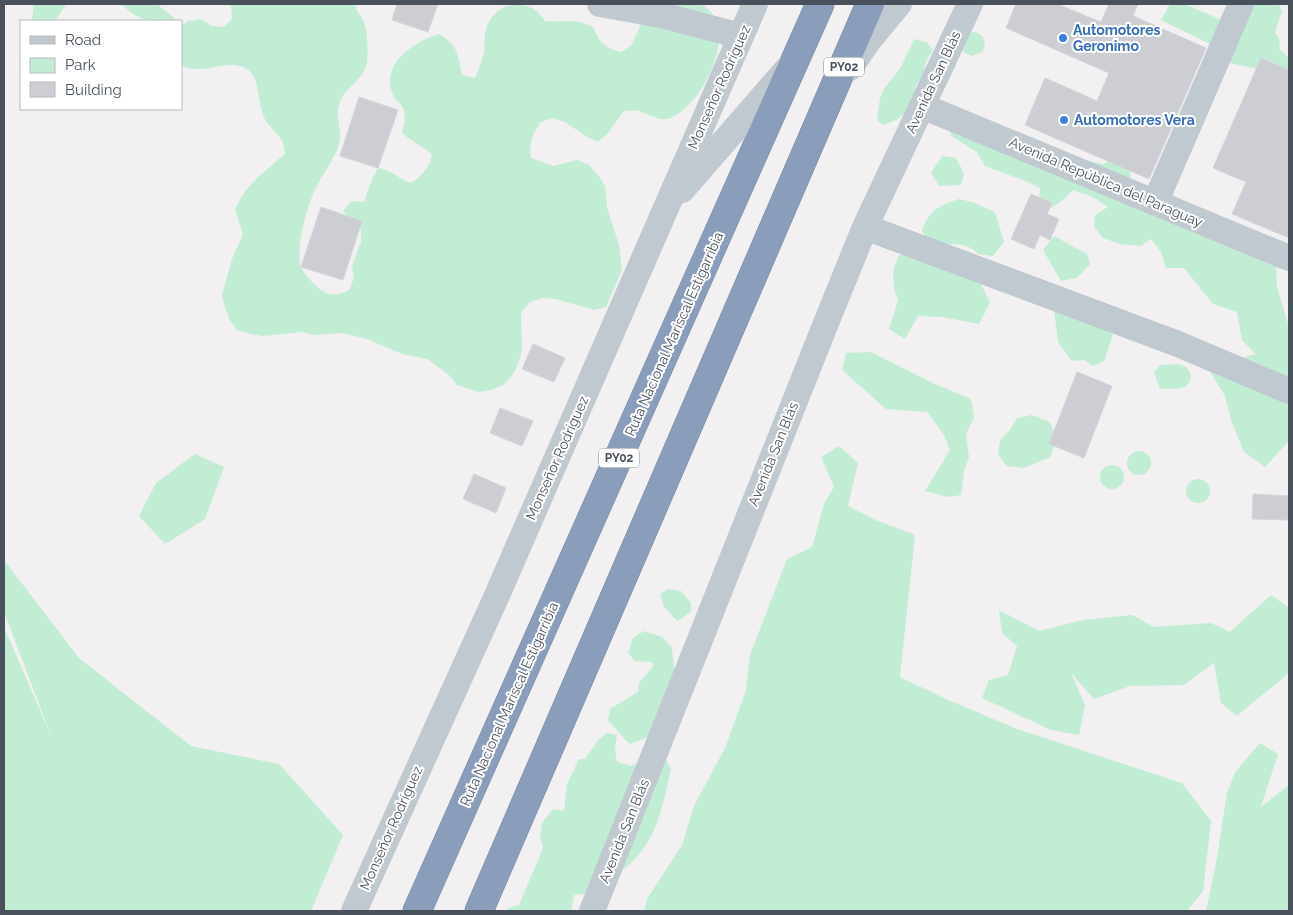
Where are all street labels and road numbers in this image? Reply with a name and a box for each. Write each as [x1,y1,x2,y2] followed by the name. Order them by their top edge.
[684,22,754,152] street label: Monseñor Rodríguez
[902,28,964,136] street label: Avenida San Blás
[824,58,864,76] road number: PY02
[1007,134,1206,230] street label: Avenida República del Paraguay
[622,229,726,439] street label: Ruta Nacional Mariscal Estigarribia
[522,393,592,523] street label: Monseñor Rodríguez
[745,399,801,508] street label: Avenida San Blás
[599,448,639,468] road number: PY02
[457,599,561,809] street label: Ruta Nacional Mariscal Estigarribia
[356,763,426,893] street label: Monseñor Rodríguez
[596,776,652,885] street label: Avenida San Blás

